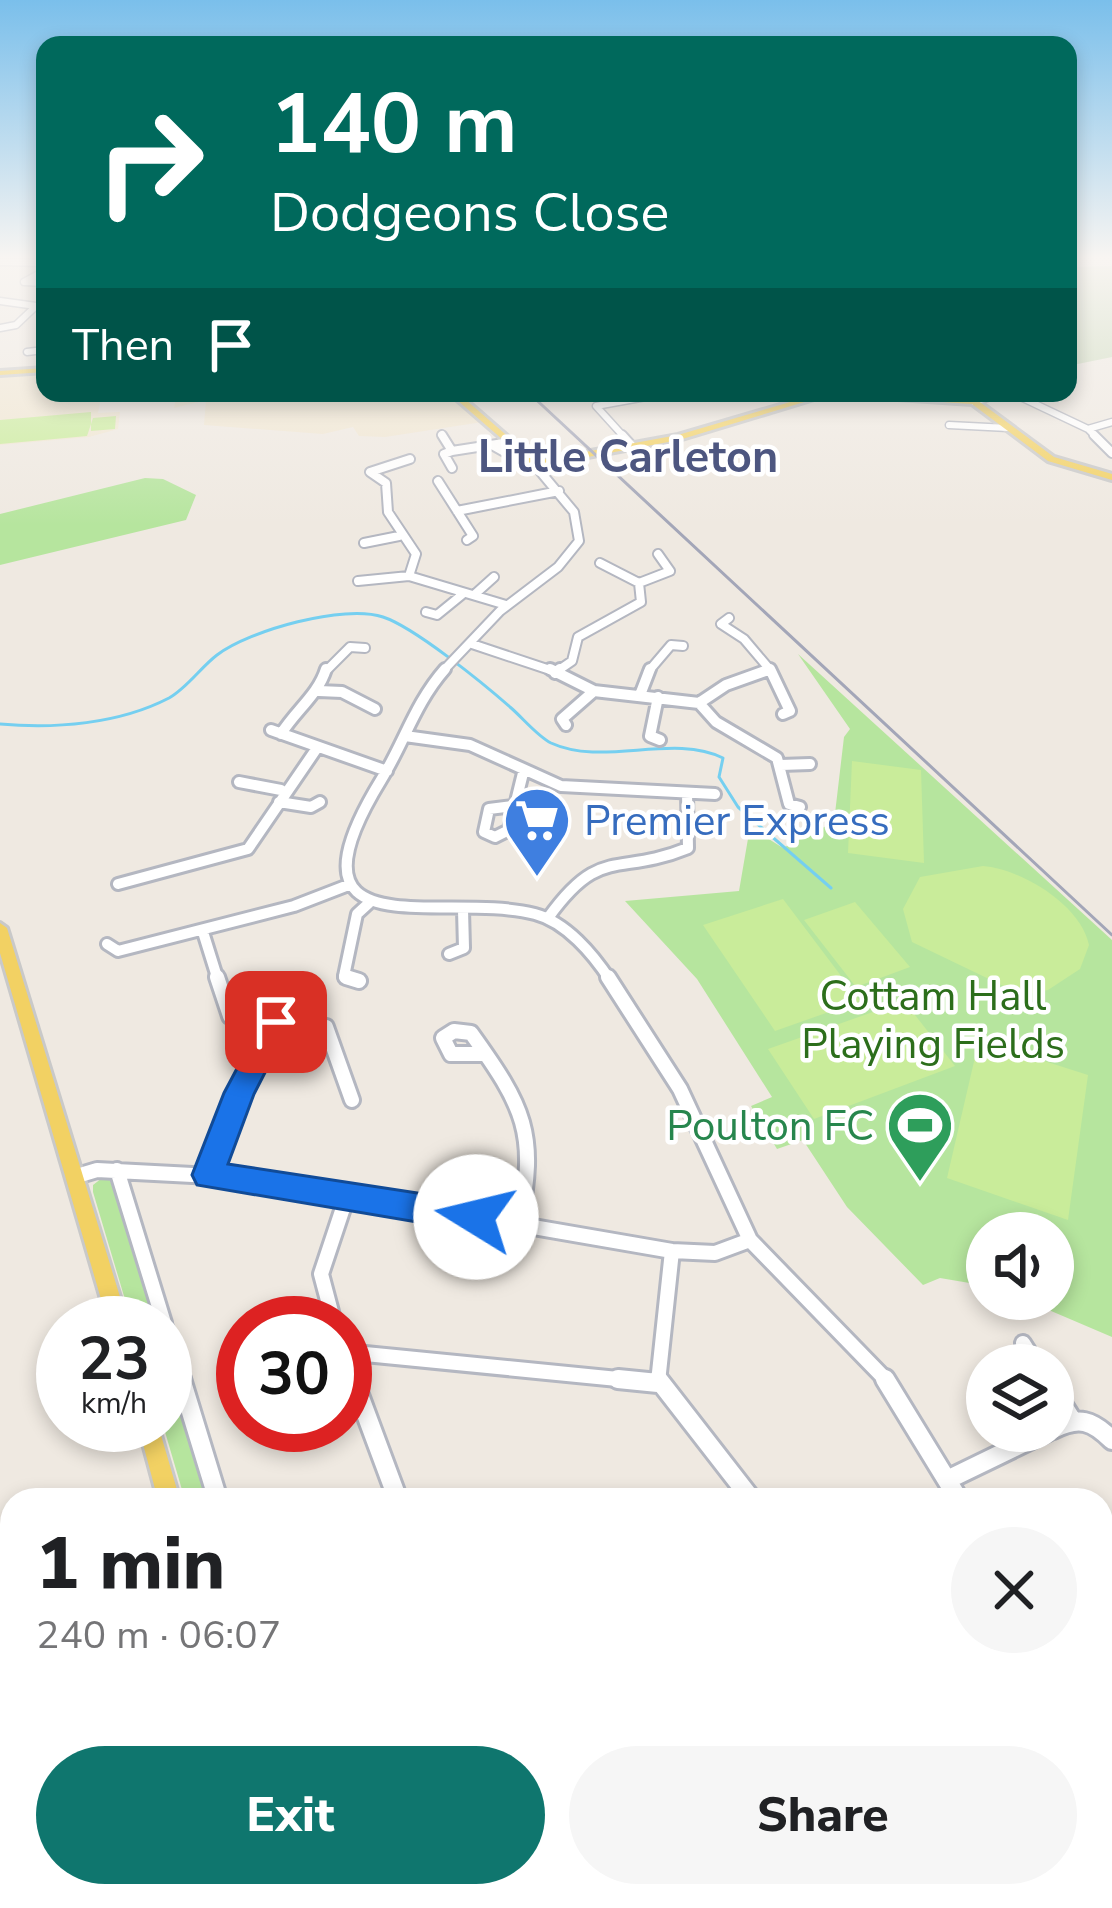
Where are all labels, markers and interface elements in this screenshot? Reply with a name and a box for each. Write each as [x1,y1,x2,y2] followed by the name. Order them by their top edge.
[270,67,518,182] text: 140 m
[72,84,228,240] icon: right
[270,176,669,250] text: Dodgeons Close
[198,312,264,378] icon: arrive
[72,315,174,376] text: Then
[478,427,778,488] district label: Little Carleton
[502,785,572,879] supermarket icon: Premier Express
[584,793,890,850] place label: Premier Express
[801,968,1065,1073] park label: Cottam Hall Playing Fields
[225,971,327,1073] pin
[243,989,309,1055] icon: arrive
[885,1090,955,1184] sports icon: Poulton FC
[666,1098,874,1155] place label: Poulton FC
[413,1154,539,1280] position arrow
[966,1212,1074,1452] map controls
[966,1212,1074,1320] button: sound
[216,1296,372,1452] speed limit sign: 30
[78,1318,150,1400] text: 23
[966,1344,1074,1452] button: layers
[81,1383,147,1424] text: km/h
[36,1515,225,1613] text: 1 min
[951,1527,1077,1653] button: close
[36,1609,281,1662] text: 240 m · 06:07
[36,1746,545,1884] button: Exit
[569,1746,1077,1884] button: Share

